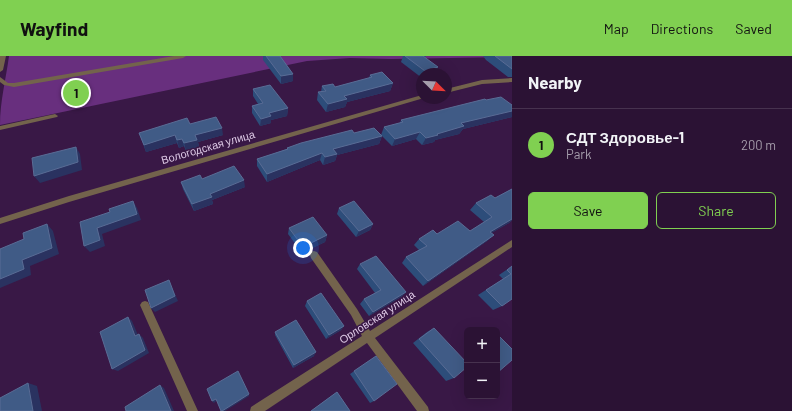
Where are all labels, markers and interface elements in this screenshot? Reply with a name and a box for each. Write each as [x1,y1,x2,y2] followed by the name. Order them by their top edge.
[20,17,88,40] text: Wayfind
[604,20,629,37] text: Map
[651,20,713,37] text: Directions
[735,20,772,37] text: Saved
[416,68,452,104] north arrow
[528,72,582,92] text: Nearby
[63,78,89,108] pin: 1
[159,127,257,166] street label: Вологодская улица
[566,128,684,146] text: СДТ Здоровье-1
[539,137,543,153] text: 1
[741,137,776,153] text: 200 m
[566,146,592,162] text: Park
[528,192,648,229] button: Save
[656,192,776,229] button: Share
[293,238,313,258] your location
[336,287,418,346] street label: Орловская улица
[464,327,500,399] map controls
[464,327,500,363] button: +
[464,363,500,399] button: −

